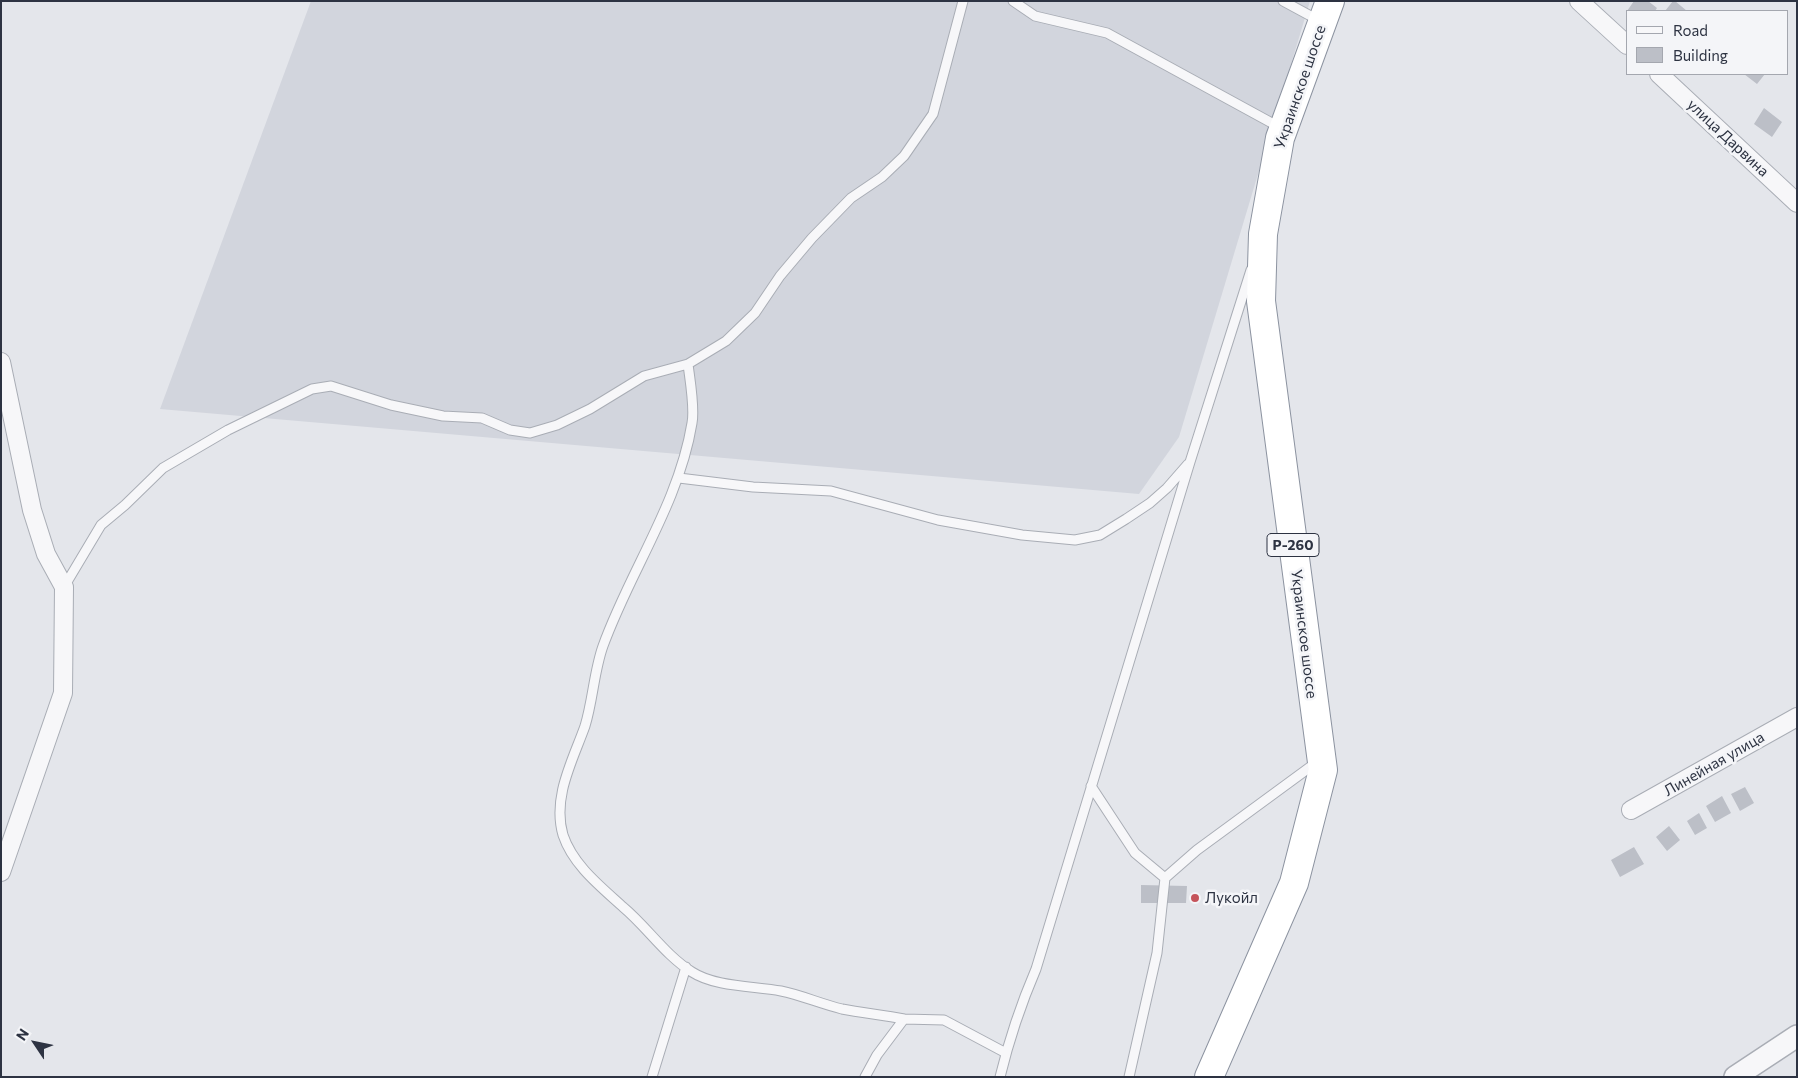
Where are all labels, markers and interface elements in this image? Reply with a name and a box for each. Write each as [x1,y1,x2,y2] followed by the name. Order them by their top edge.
[1626,10,1788,75] legend
[1673,21,1708,39] text: Road
[1270,23,1330,151] street label: Украинское шоссе
[1673,46,1728,64] text: Building
[1683,96,1773,180] street label: улица Дарвина
[1267,534,1319,556] road number: Р-260
[1287,568,1321,700] street label: Украинское шоссе
[1661,728,1767,800] street label: Линейная улица
[1205,889,1258,907] place label: Лукойл
[1189,892,1201,904] marker: Лукойл
[10,1018,60,1068] north arrow
[12,1025,32,1043] text: N

